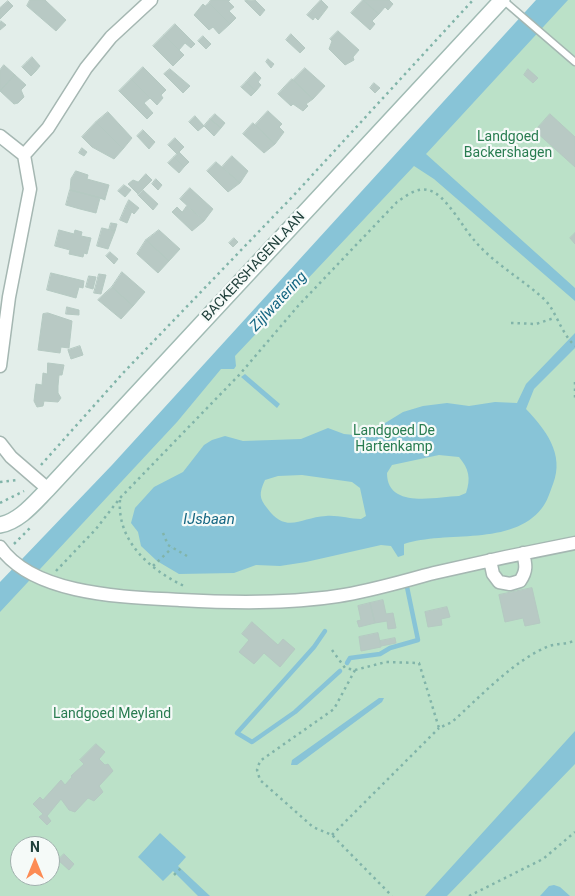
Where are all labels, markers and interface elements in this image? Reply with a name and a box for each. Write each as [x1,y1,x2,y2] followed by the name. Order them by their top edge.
[464,129,552,162] park label: Landgoed Backershagen
[199,209,309,325] street label: BACKERSHAGENLAAN
[247,268,311,336] water label: Zijlwatering
[353,423,435,456] park label: Landgoed De Hartenkamp
[183,511,235,529] water label: IJsbaan
[53,706,171,722] park label: Landgoed Meyland
[10,836,60,886] north arrow
[30,839,40,855] text: N

